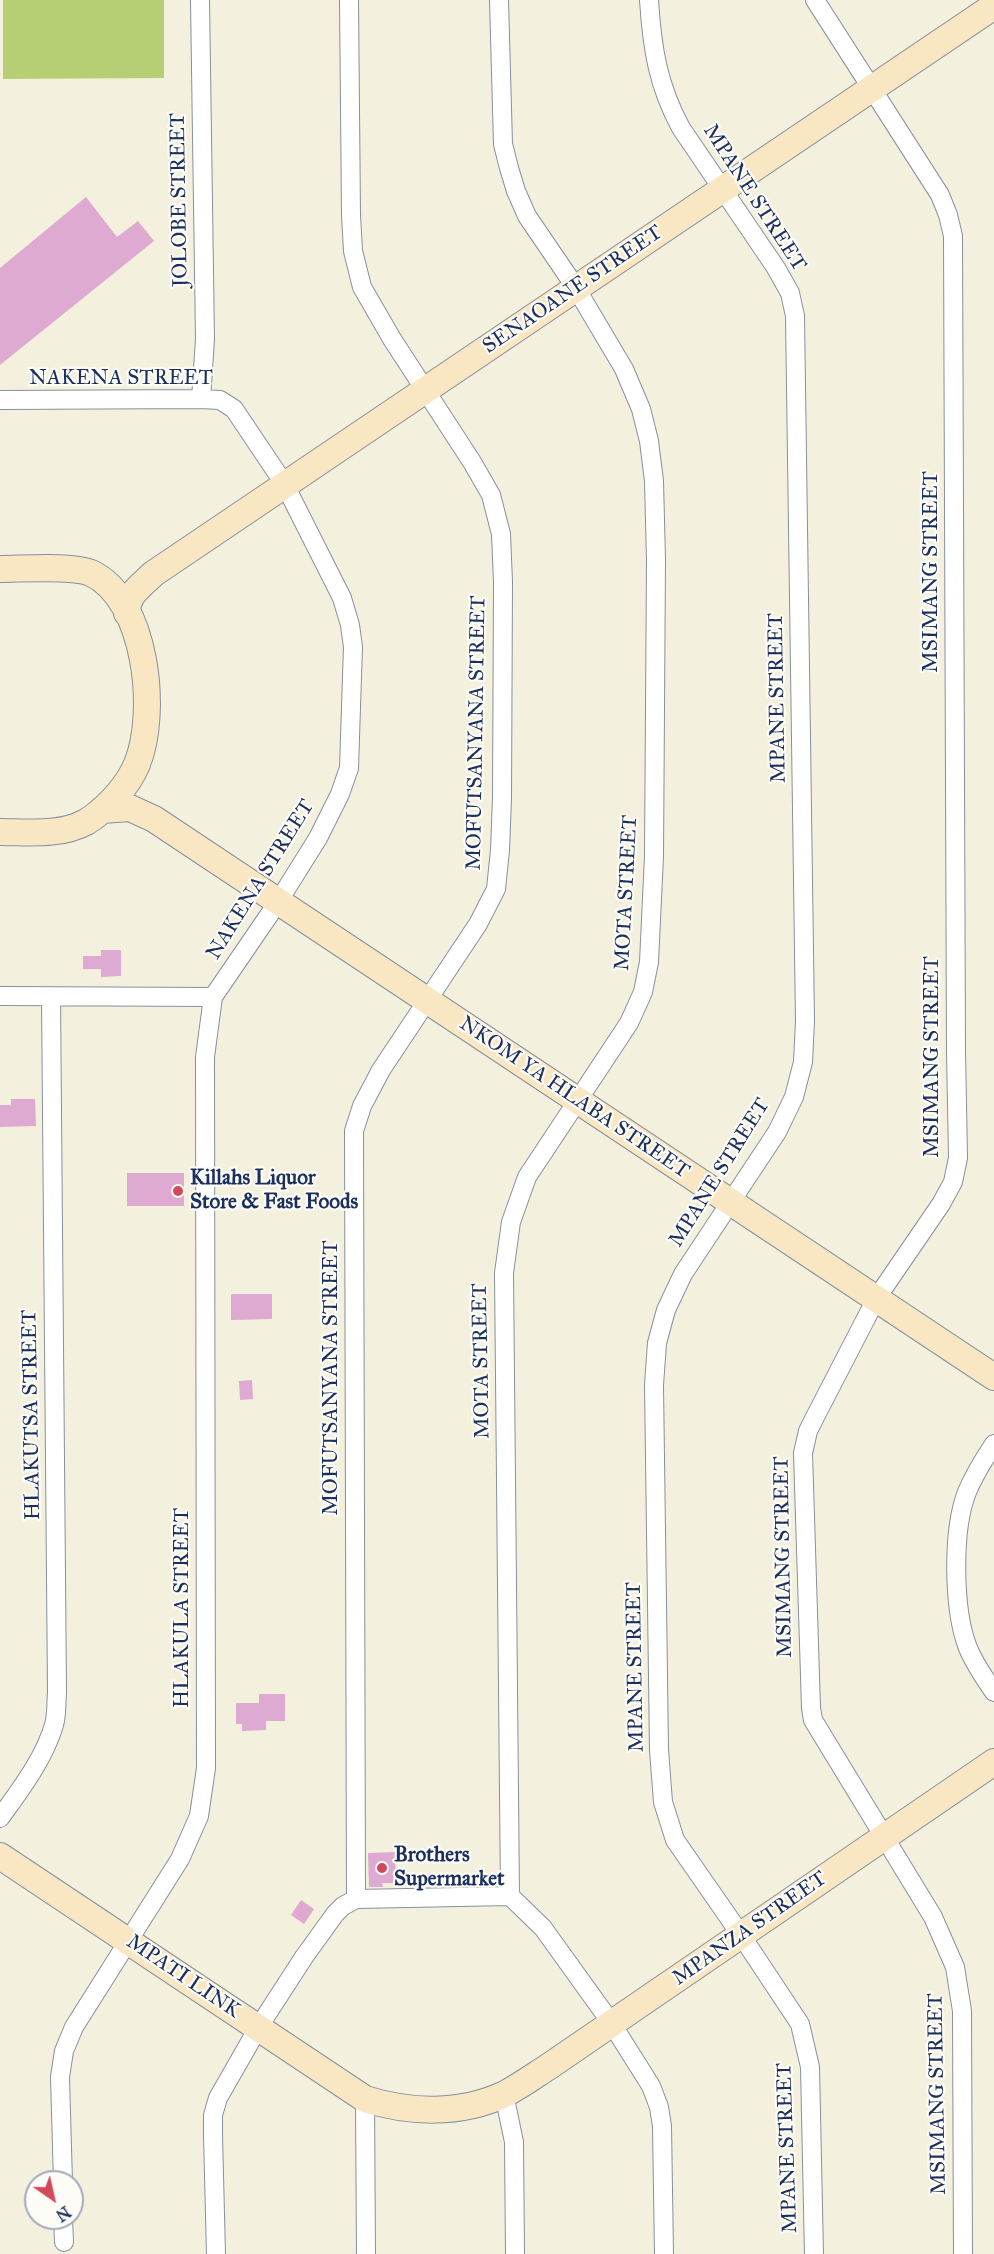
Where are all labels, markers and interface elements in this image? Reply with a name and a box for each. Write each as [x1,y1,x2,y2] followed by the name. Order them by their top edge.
[166,113,194,287] street label: JOLOBE STREET
[697,120,811,276] street label: MPANE STREET
[478,220,668,360] street label: SENAOANE STREET
[29,366,213,392] street label: NAKENA STREET
[919,471,945,673] street label: MSIMANG STREET
[462,595,492,871] street label: MOFUTSANYANA STREET
[764,613,792,783] street label: MPANE STREET
[202,795,320,965] street label: NAKENA STREET
[610,815,644,971] street label: MOTA STREET
[920,956,946,1158] street label: MSIMANG STREET
[454,1011,694,1185] street label: NKOM YA HLABA STREET
[664,1094,776,1252] street label: MPANE STREET
[190,1166,358,1216] place label: Killahs Liquor Store & Fast Foods
[171,1184,185,1198] marker: Killahs Liquor Store & Fast Foods
[319,1240,345,1516] street label: MOFUTSANYANA STREET
[468,1283,496,1439] street label: MOTA STREET
[18,1310,46,1520] street label: HLAKUTSA STREET
[770,1456,798,1658] street label: MSIMANG STREET
[170,1508,196,1708] street label: HLAKULA STREET
[622,1582,650,1752] street label: MPANE STREET
[394,1843,504,1893] place label: Brothers Supermarket
[375,1861,389,1875] marker: Brothers Supermarket
[668,1866,832,1992] street label: MPANZA STREET
[121,1930,245,2024] street label: MPATI LINK
[924,1993,952,2195] street label: MSIMANG STREET
[772,2062,804,2234] street label: MPANE STREET
[24,2170,84,2230] north arrow
[52,2202,74,2225] text: N

